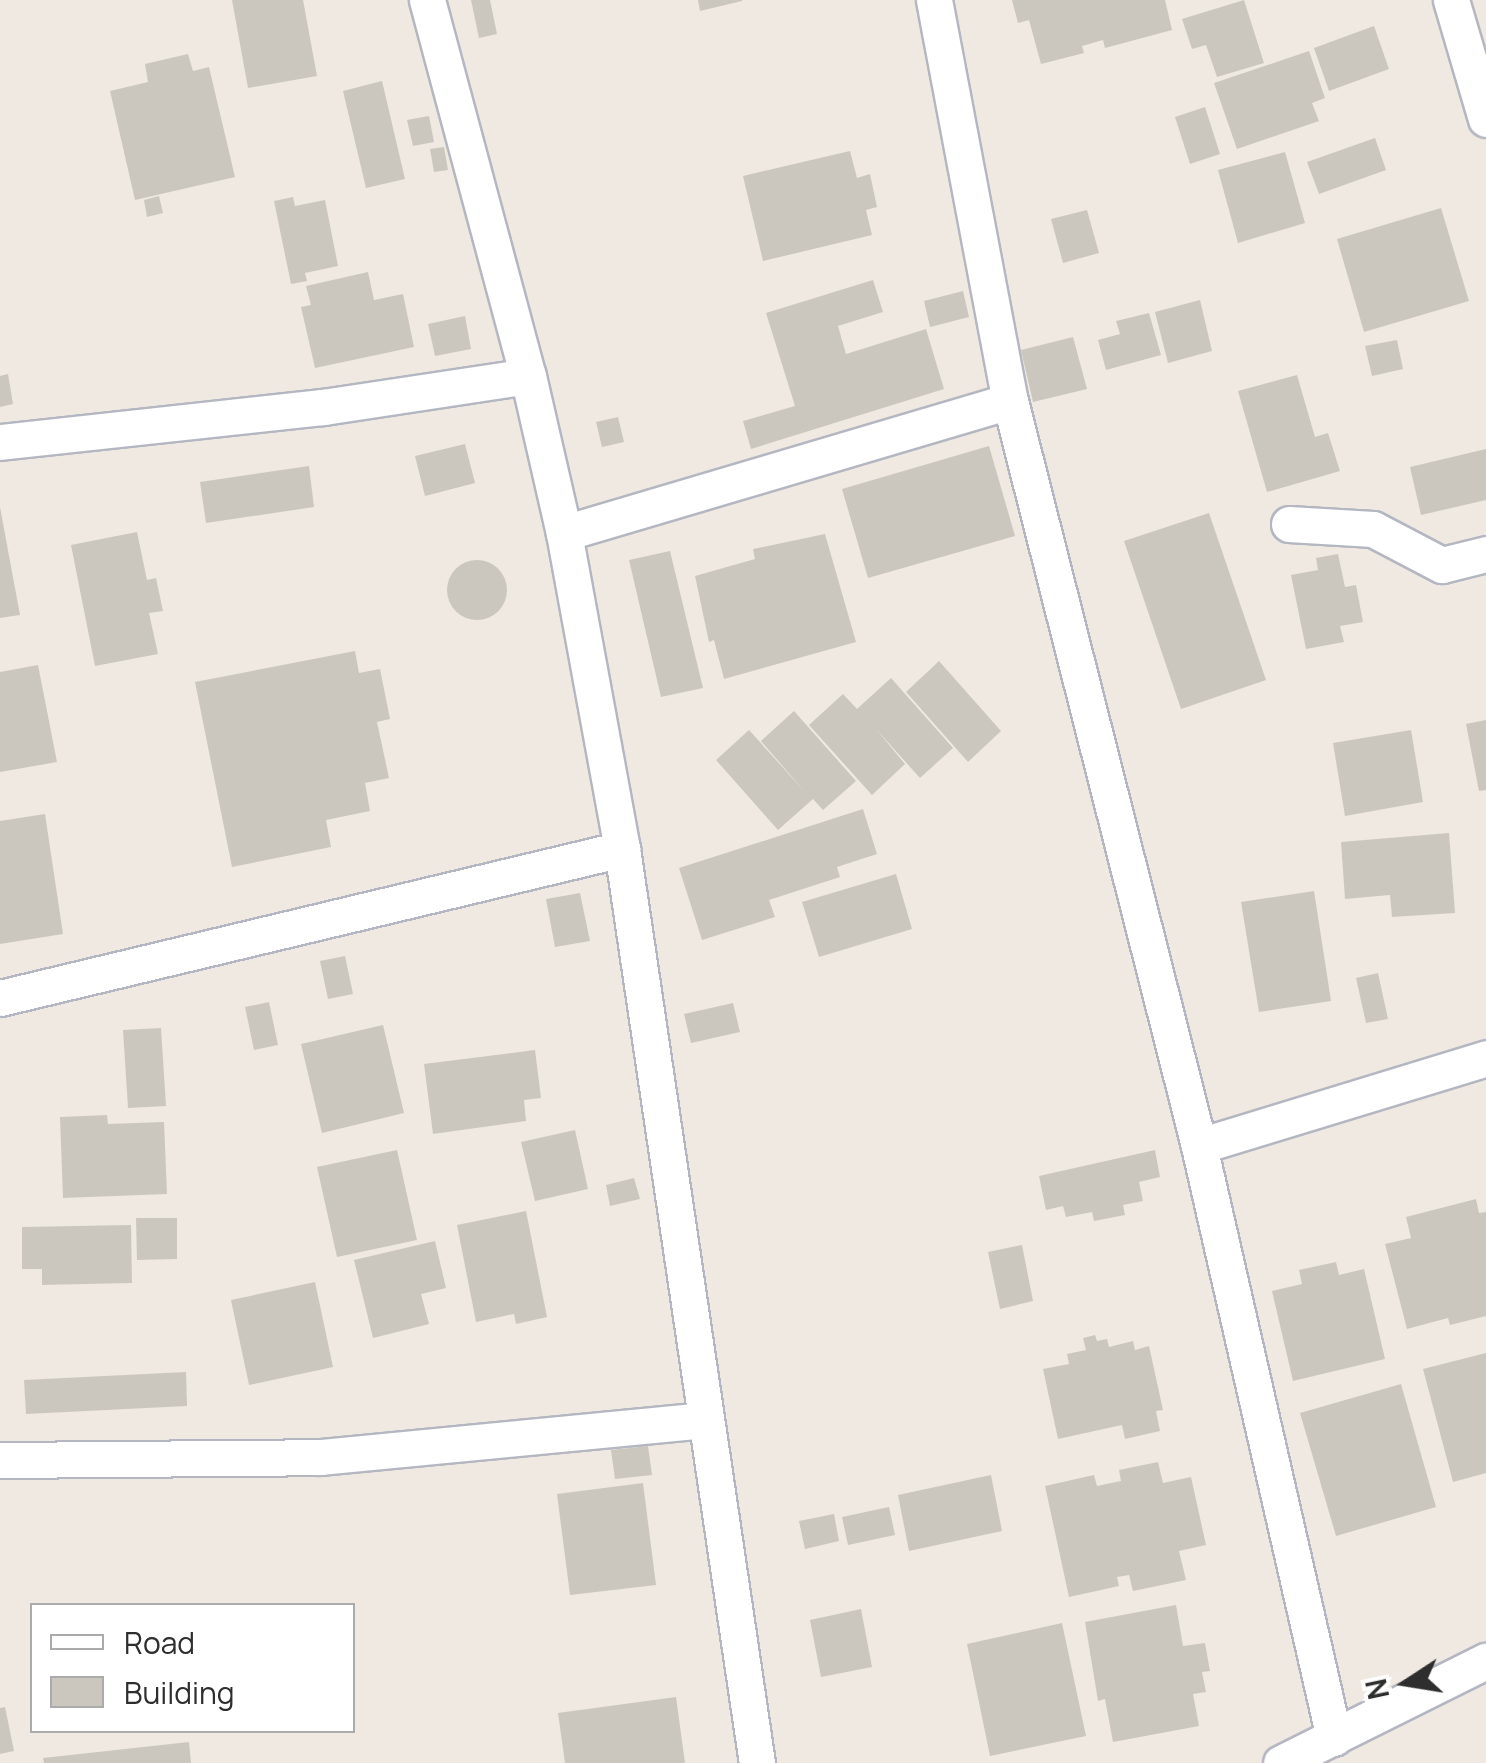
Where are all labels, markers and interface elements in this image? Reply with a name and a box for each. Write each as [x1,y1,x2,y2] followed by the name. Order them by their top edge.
[30,1603,355,1733] legend
[124,1622,195,1663] text: Road
[1356,1633,1456,1733] north arrow
[124,1672,235,1713] text: Building
[1356,1675,1397,1703] text: N

